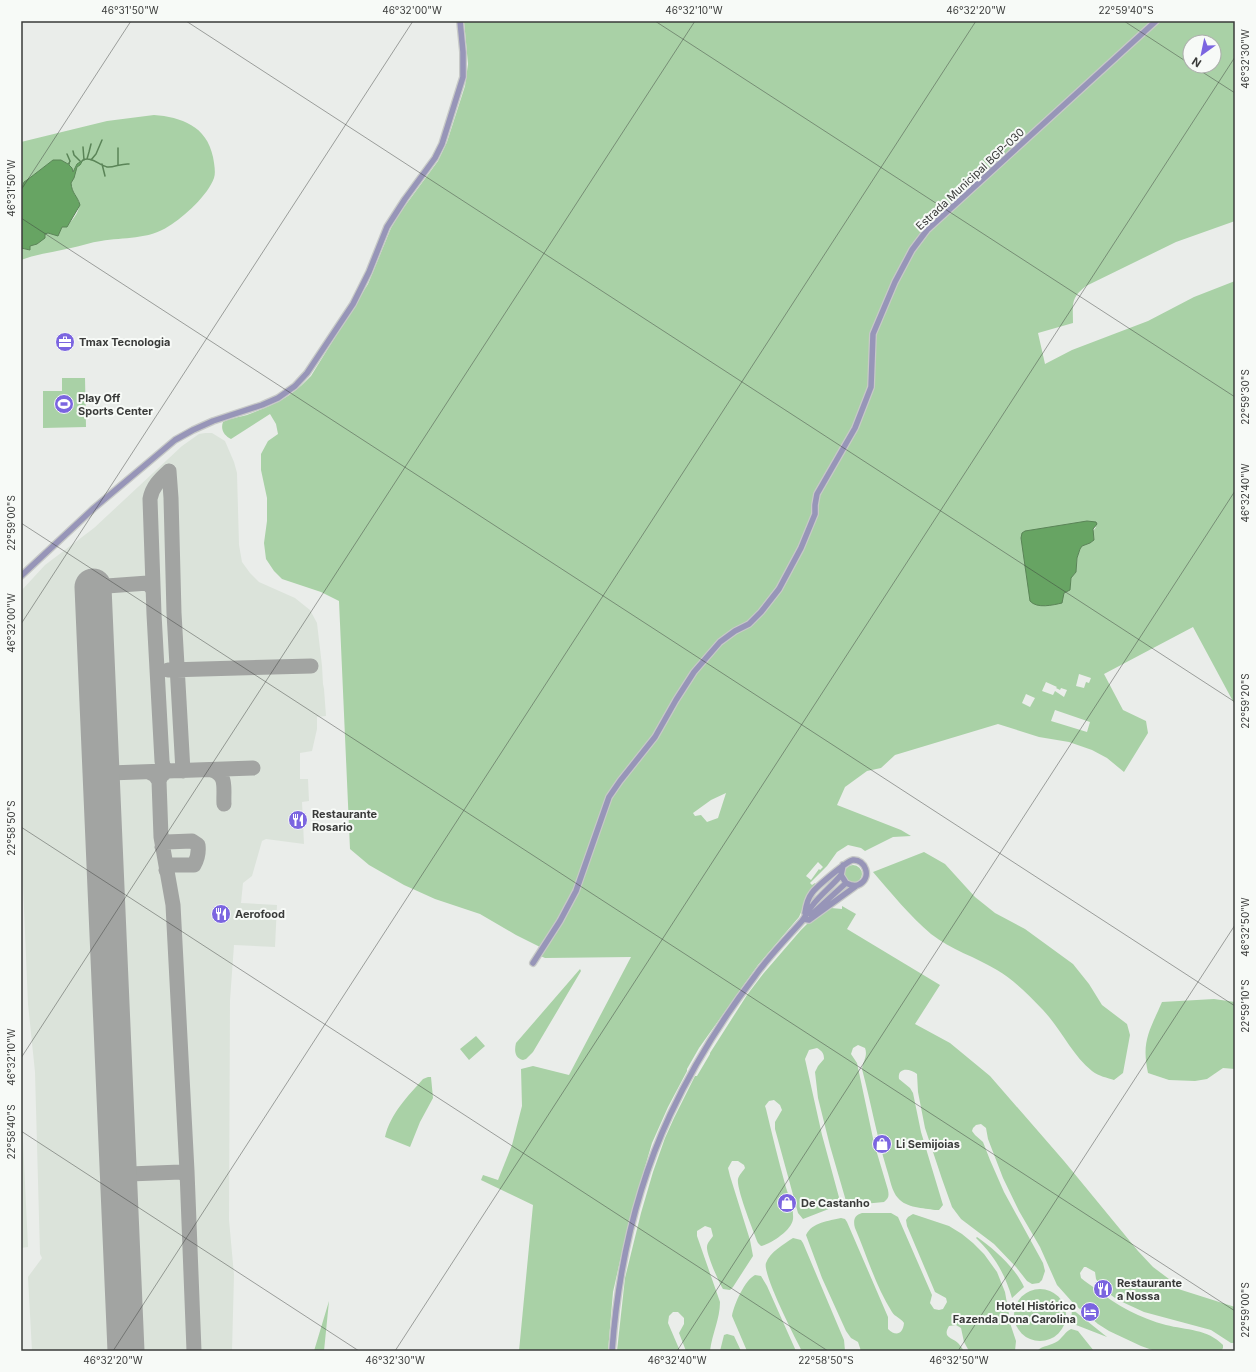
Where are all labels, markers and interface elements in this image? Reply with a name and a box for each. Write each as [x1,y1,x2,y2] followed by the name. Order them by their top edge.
[101,4,159,16] text: 46°31'50"W
[382,4,442,16] text: 46°32'00"W
[665,4,723,16] text: 46°32'10"W
[946,4,1006,16] text: 46°32'20"W
[1098,4,1154,16] text: 22°59'40"S
[1239,29,1251,89] text: 46°32'30"W
[1182,34,1222,74] north arrow
[1189,54,1204,71] text: N
[913,125,1027,233] street label: Estrada Municipal BGP-030
[5,159,17,217] text: 46°31'50"W
[54,331,76,353] office icon: Tmax Tecnologia
[79,335,170,349] place label: Tmax Tecnologia
[1239,369,1251,425] text: 22°59'30"S
[78,391,153,418] place label: Play Off Sports Center
[53,393,75,415] sports icon: Play Off Sports Center
[1239,463,1251,523] text: 46°32'40"W
[5,495,17,551] text: 22°59'00"S
[5,593,17,653] text: 46°32'00"W
[1239,673,1251,729] text: 22°59'20"S
[5,800,17,856] text: 22°58'50"S
[312,807,378,834] place label: Restaurante Rosario
[287,809,309,831] restaurant icon: Restaurante Rosario
[1239,897,1251,957] text: 46°32'50"W
[210,903,232,925] restaurant icon: Aerofood
[235,907,285,921] place label: Aerofood
[1239,979,1251,1033] text: 22°59'10"S
[5,1028,17,1086] text: 46°32'10"W
[5,1104,17,1160] text: 22°58'40"S
[871,1133,893,1155] shop icon: Li Semijoias
[896,1137,960,1151] place label: Li Semijoias
[776,1192,798,1214] shop icon: De Castanho
[801,1196,870,1210] place label: De Castanho
[1117,1276,1183,1303] place label: Restaurante a Nossa
[1092,1278,1114,1300] restaurant icon: Restaurante a Nossa
[1239,1282,1251,1338] text: 22°59'00"S
[953,1299,1076,1326] place label: Hotel Histórico Fazenda Dona Carolina
[1079,1301,1101,1323] hotel icon: Hotel Histórico Fazenda Dona Carolina
[83,1354,143,1366] text: 46°32'20"W
[365,1354,425,1366] text: 46°32'30"W
[647,1354,707,1366] text: 46°32'40"W
[798,1354,854,1366] text: 22°58'50"S
[929,1354,989,1366] text: 46°32'50"W

